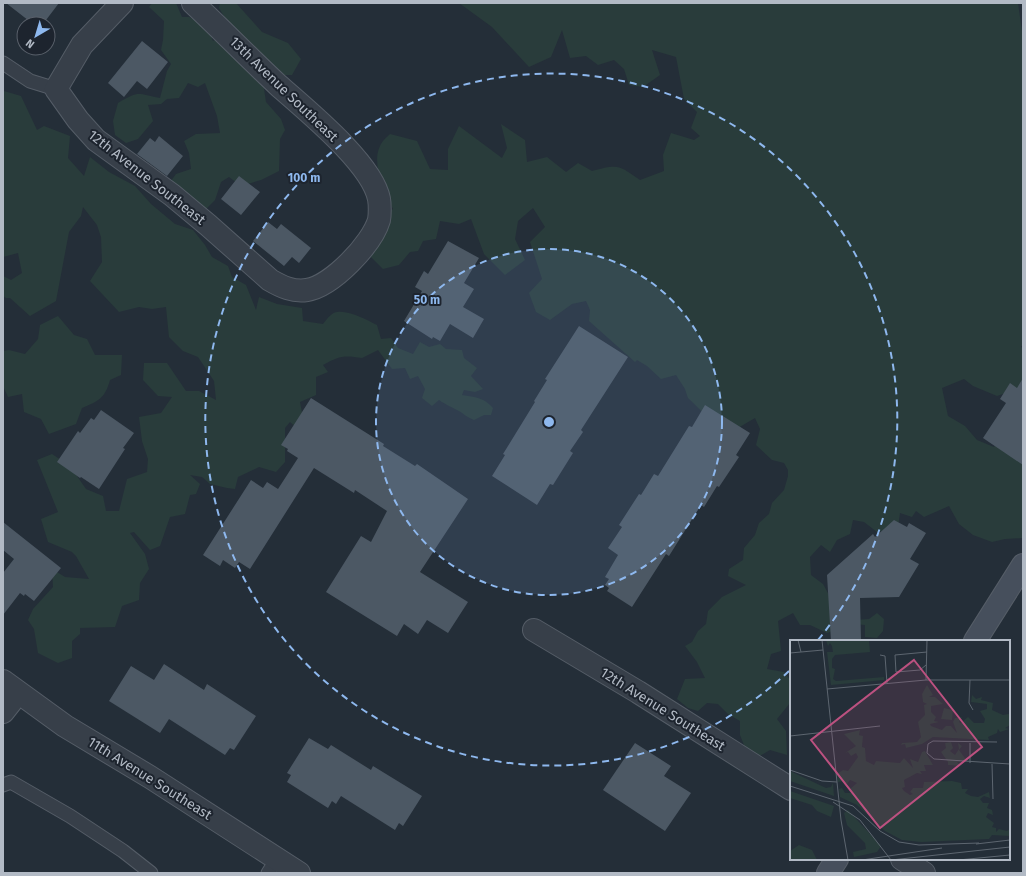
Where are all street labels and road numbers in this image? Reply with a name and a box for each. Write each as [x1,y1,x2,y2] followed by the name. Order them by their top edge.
[226,33,342,146] street label: 13th Avenue Southeast
[85,126,209,229] street label: 12th Avenue Southeast
[597,664,729,755] street label: 12th Avenue Southeast
[85,733,216,824] street label: 11th Avenue Southeast

